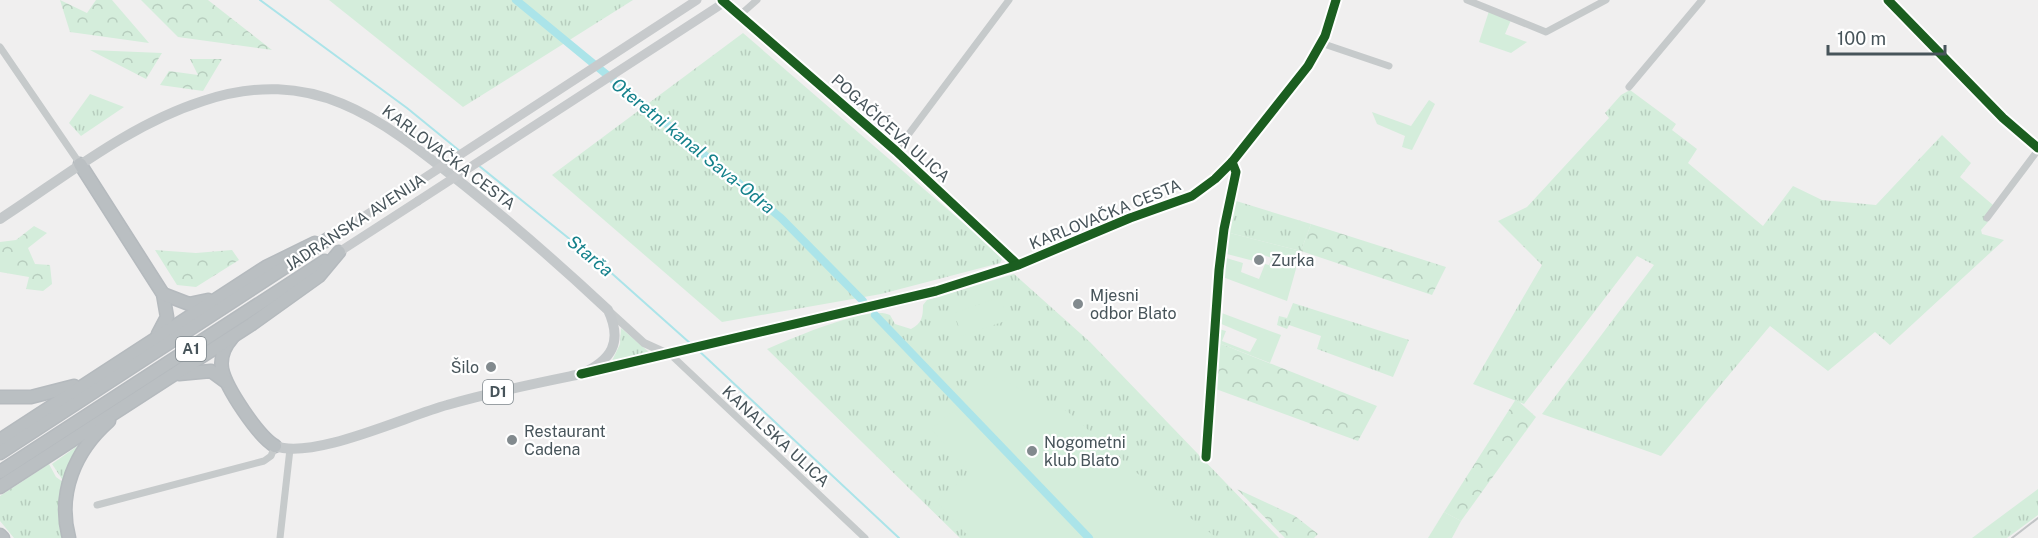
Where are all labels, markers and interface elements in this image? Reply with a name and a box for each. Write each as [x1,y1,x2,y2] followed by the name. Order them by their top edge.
[1828,18,1945,56] scale bar
[1837,28,1886,49] text: 100 m
[828,70,954,186] street label: POGAČIĆEVA ULICA
[608,73,779,218] water label: Oteretni kanal Sava-Odra
[378,100,520,214] street label: KARLOVAČKA CESTA
[282,170,429,275] street label: JADRANSKA AVENIJA
[1026,174,1184,254] street label: KARLOVAČKA CESTA
[563,230,617,281] water label: Starča
[1271,251,1314,270] place label: Zurka
[1252,253,1266,267] marker: Zurka
[1090,286,1177,323] place label: Mjesni odbor Blato
[1071,297,1085,311] marker: Mjesni odbor Blato
[176,337,206,361] road number: A1
[451,357,479,377] place label: Šilo
[484,360,498,374] marker: Šilo
[483,380,513,404] road number: D1
[718,382,833,491] street label: KANALSKA ULICA
[524,422,606,459] place label: Restaurant Cadena
[505,433,519,447] marker: Restaurant Cadena
[1044,433,1126,470] place label: Nogometni klub Blato
[1025,444,1039,458] marker: Nogometni klub Blato

